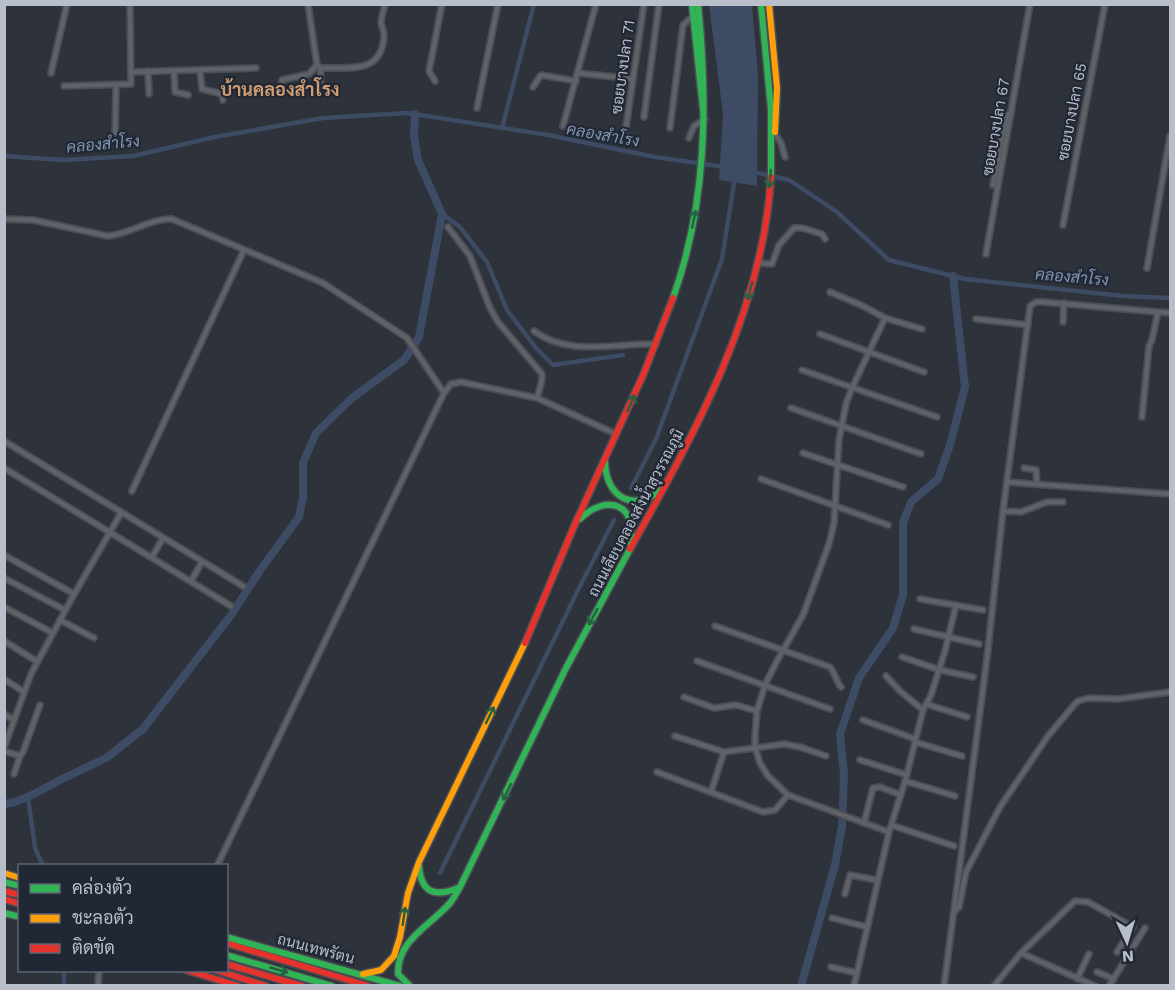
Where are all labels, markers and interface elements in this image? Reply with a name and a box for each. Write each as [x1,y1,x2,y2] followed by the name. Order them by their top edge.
[607,19,639,115] street label: ซอยบางปลา 71
[1054,62,1090,162] street label: ซอยบางปลา 65
[220,77,340,100] district label: บ้านคลองสำโรง
[979,77,1013,177] street label: ซอยบางปลา 67
[565,117,641,151] water label: คลองสำโรง
[65,129,141,157] water label: คลองสำโรง
[764,169,775,188] one-way arrow
[688,210,700,229] one-way arrow
[1034,262,1110,290] water label: คลองสำโรง
[743,281,755,300] one-way arrow
[626,395,637,413] one-way arrow
[581,424,690,601] street label: ถนนเลียบคลองส่งน้ำสุวรรณภูมิ
[587,608,598,626] one-way arrow
[485,706,496,724] one-way arrow
[500,783,512,801] one-way arrow
[18,864,228,972] legend
[72,876,132,898] text: คล่องตัว
[399,906,410,926] one-way arrow
[72,907,134,928] text: ชะลอตัว
[1097,912,1157,972] north arrow
[275,930,357,968] street label: ถนนเทพรัตน
[72,937,115,958] text: ติดขัด
[1121,947,1135,966] text: N
[270,965,289,976] one-way arrow

